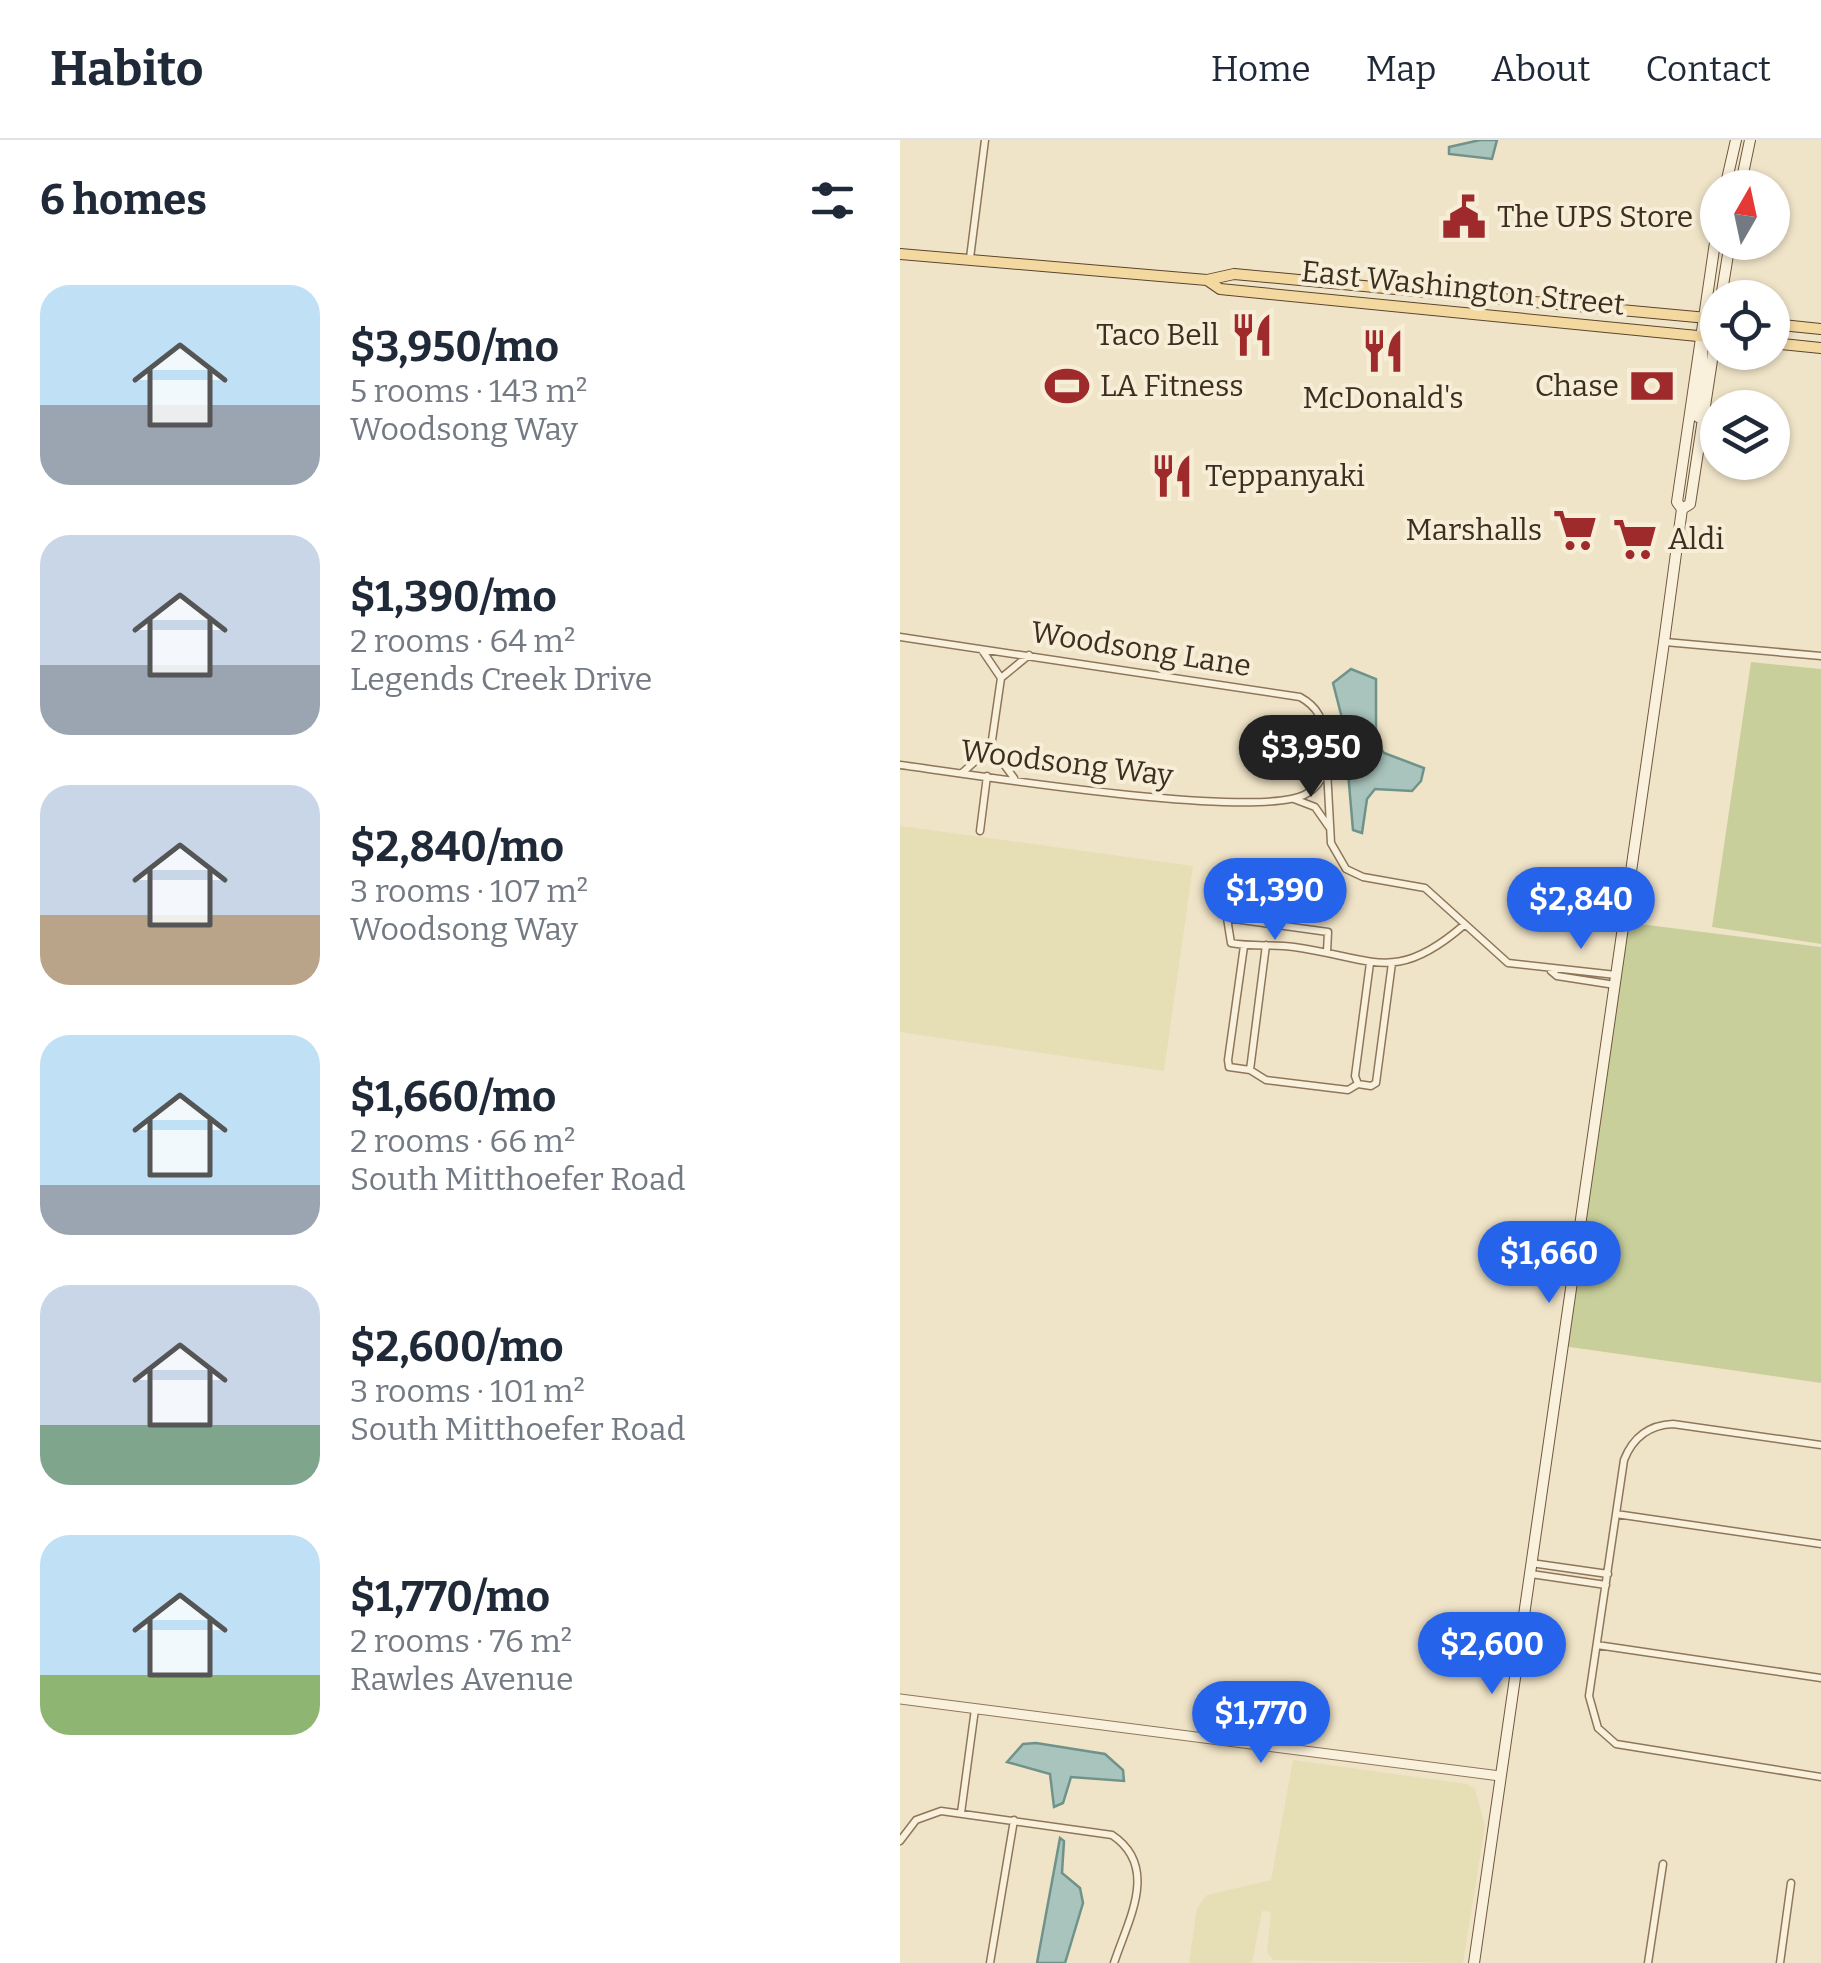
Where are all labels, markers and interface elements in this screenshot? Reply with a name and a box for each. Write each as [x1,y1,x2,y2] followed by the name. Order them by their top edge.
[50,40,203,98] text: Habito
[1211,48,1311,90] text: Home
[1366,48,1436,90] text: Map
[1491,48,1590,90] text: About
[1645,48,1771,90] text: Contact
[1700,170,1790,260] north arrow
[1700,170,1790,480] map controls
[805,173,860,228] icon: filters
[40,175,207,225] text: 6 homes
[1440,193,1488,241] public building icon: The UPS Store
[1497,199,1693,235] place label: The UPS Store
[1299,253,1627,323] street label: East Washington Street
[1700,280,1790,370] button: locate
[1228,311,1276,359] restaurant icon: Taco Bell
[1096,317,1219,353] place label: Taco Bell
[350,322,559,372] text: $3,950/mo
[120,325,240,445] icon: home
[1359,327,1407,375] restaurant icon: McDonald's
[1043,362,1091,410] sports icon: LA Fitness
[1628,362,1676,410] bank icon: Chase
[1100,368,1244,404] place label: LA Fitness
[1535,368,1619,404] place label: Chase
[350,372,587,410] text: 5 rooms · 143 m²
[1302,380,1464,416] place label: McDonald's
[1700,390,1790,480] button: layers
[350,410,578,448] text: Woodsong Way
[1148,452,1196,500] restaurant icon: Teppanyaki
[1205,458,1365,494] place label: Teppanyaki
[1551,506,1599,554] supermarket icon: Marshalls
[1405,512,1542,548] place label: Marshalls
[1611,515,1659,563] supermarket icon: Aldi
[1668,521,1724,557] place label: Aldi
[350,572,557,622] text: $1,390/mo
[120,575,240,695] icon: home
[1028,614,1254,684] street label: Woodsong Lane
[350,622,575,660] text: 2 rooms · 64 m²
[350,660,652,698] text: Legends Creek Drive
[1230,715,1392,800] pin: $3,950
[1261,728,1361,766] text: $3,950
[959,732,1175,794] street label: Woodsong Way
[350,822,564,872] text: $2,840/mo
[120,825,240,945] icon: home
[1194,858,1356,943] pin: $1,390
[1500,867,1662,952] pin: $2,840
[1226,871,1324,909] text: $1,390
[350,872,588,910] text: 3 rooms · 107 m²
[1529,880,1633,918] text: $2,840
[350,910,578,948] text: Woodsong Way
[350,1072,556,1122] text: $1,660/mo
[120,1075,240,1195] icon: home
[350,1122,575,1160] text: 2 rooms · 66 m²
[350,1160,685,1198] text: South Mitthoefer Road
[1468,1221,1630,1306] pin: $1,660
[1500,1234,1598,1272] text: $1,660
[350,1322,564,1372] text: $2,600/mo
[120,1325,240,1445] icon: home
[350,1372,585,1410] text: 3 rooms · 101 m²
[350,1410,685,1448] text: South Mitthoefer Road
[350,1572,550,1622] text: $1,770/mo
[120,1575,240,1695] icon: home
[1411,1612,1573,1697] pin: $2,600
[350,1622,572,1660] text: 2 rooms · 76 m²
[1440,1625,1544,1663] text: $2,600
[350,1660,573,1698] text: Rawles Avenue
[1180,1681,1342,1766] pin: $1,770
[1214,1694,1308,1732] text: $1,770

